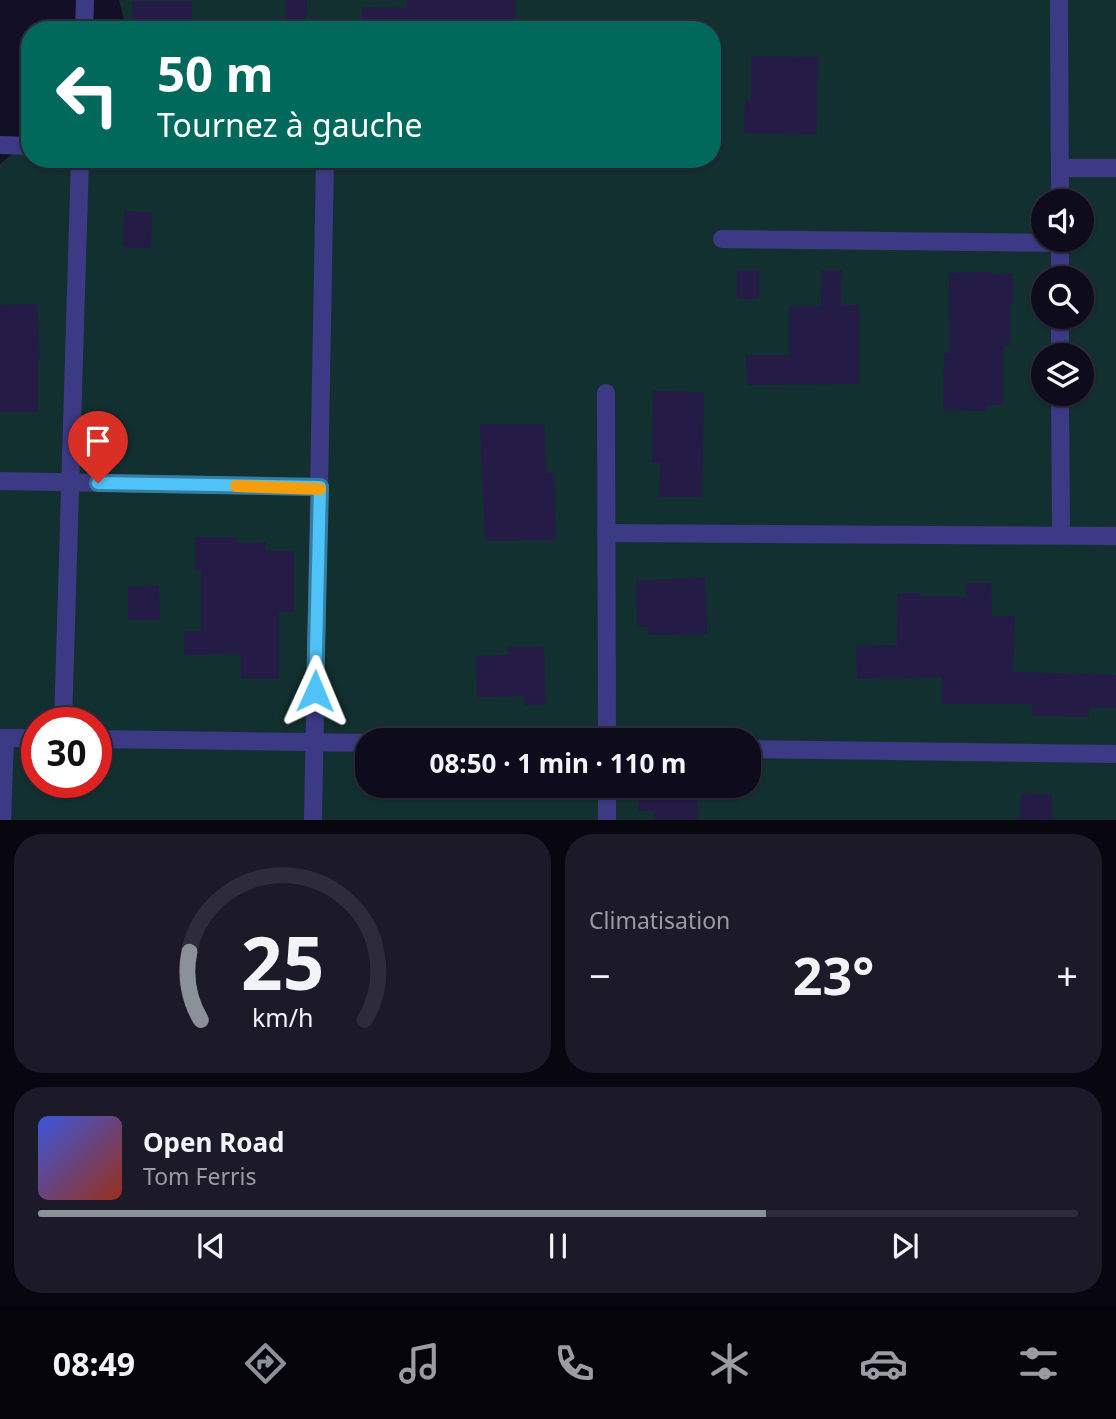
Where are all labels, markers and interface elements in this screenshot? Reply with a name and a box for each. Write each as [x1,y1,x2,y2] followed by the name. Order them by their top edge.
[157,40,274,106] text: 50 m
[42,49,133,140] icon: left
[157,103,423,146] text: Tournez à gauche
[1031,189,1094,406] map controls
[1031,189,1094,252] button: sound
[1031,266,1094,329] button: search
[1031,343,1094,406] button: layers
[68,411,128,483] pin
[79,422,117,460] icon: arrive
[278,654,352,728] position arrow
[21,707,112,798] speed limit sign: 30
[430,745,686,781] text: 08:50 · 1 min · 110 m
[589,904,730,936] text: Climatisation
[241,912,324,1011] text: 25
[793,939,874,1010] text: 23°
[589,949,611,1001] text: −
[1056,949,1078,1001] text: +
[252,999,313,1033] text: km/h
[143,1124,285,1160] text: Open Road
[143,1160,256,1192] text: Tom Ferris
[192,1227,230,1265] icon: previous
[539,1227,577,1265] icon: pause
[886,1227,924,1265] icon: next
[241,1339,290,1388] icon: directions
[395,1339,444,1388] icon: music
[550,1339,599,1388] icon: phone
[705,1339,754,1388] icon: climate
[859,1339,908,1388] icon: car
[1014,1339,1063,1388] icon: filters
[53,1342,135,1385] text: 08:49

